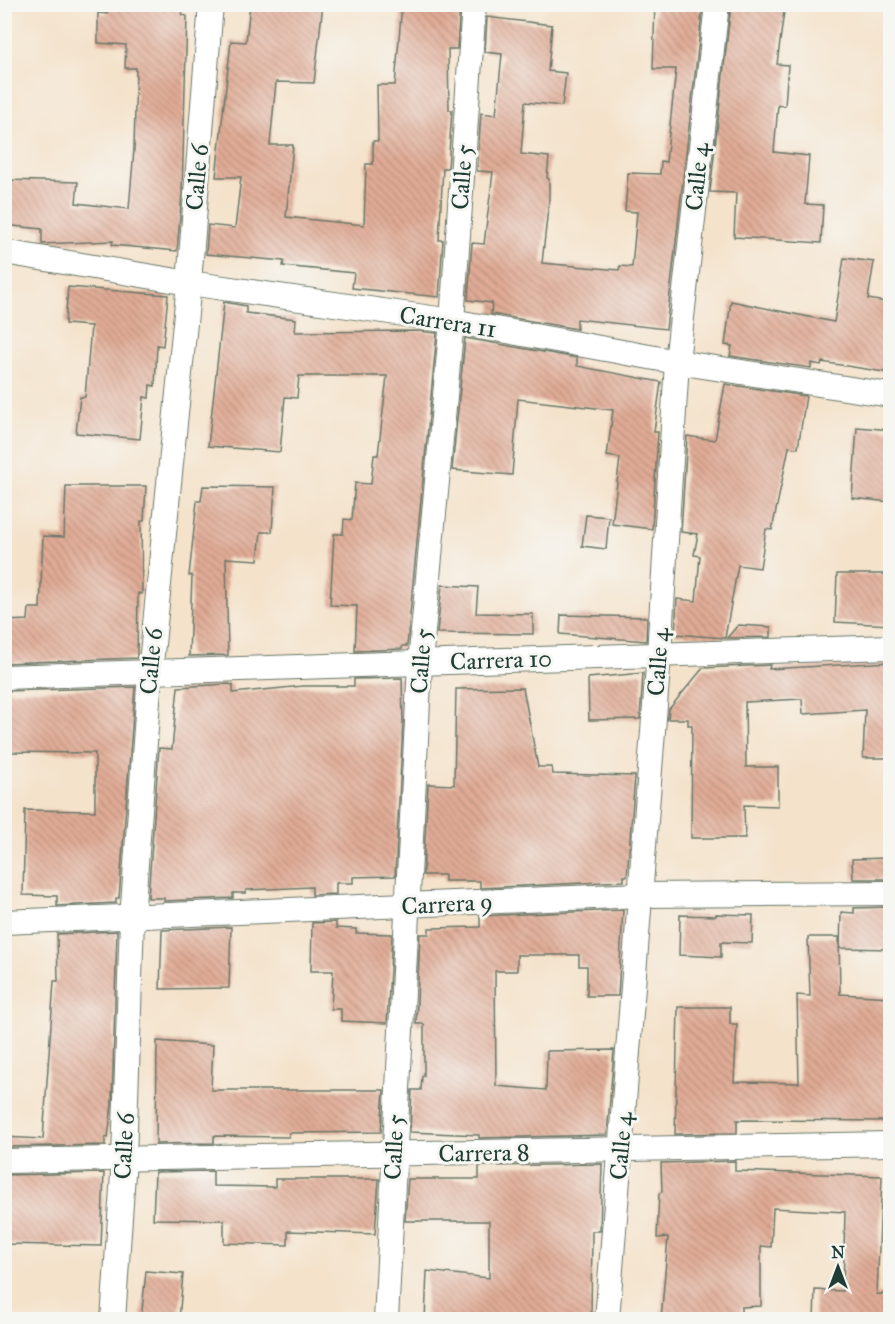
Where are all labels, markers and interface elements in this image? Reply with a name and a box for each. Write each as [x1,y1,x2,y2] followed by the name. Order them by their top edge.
[679,141,716,212] street label: Calle 4
[179,142,215,212] street label: Calle 6
[445,143,479,211] street label: Calle 5
[397,300,499,344] street label: Carrera 11
[133,626,169,696] street label: Calle 6
[641,626,675,697] street label: Calle 4
[404,627,438,695] street label: Calle 5
[450,643,552,677] street label: Carrera 10
[401,887,493,921] street label: Carrera 9
[603,1110,639,1181] street label: Calle 4
[107,1111,141,1180] street label: Calle 6
[377,1113,411,1181] street label: Calle 5
[438,1137,530,1169] street label: Carrera 8
[808,1237,868,1297] north arrow
[831,1243,845,1262] text: N

